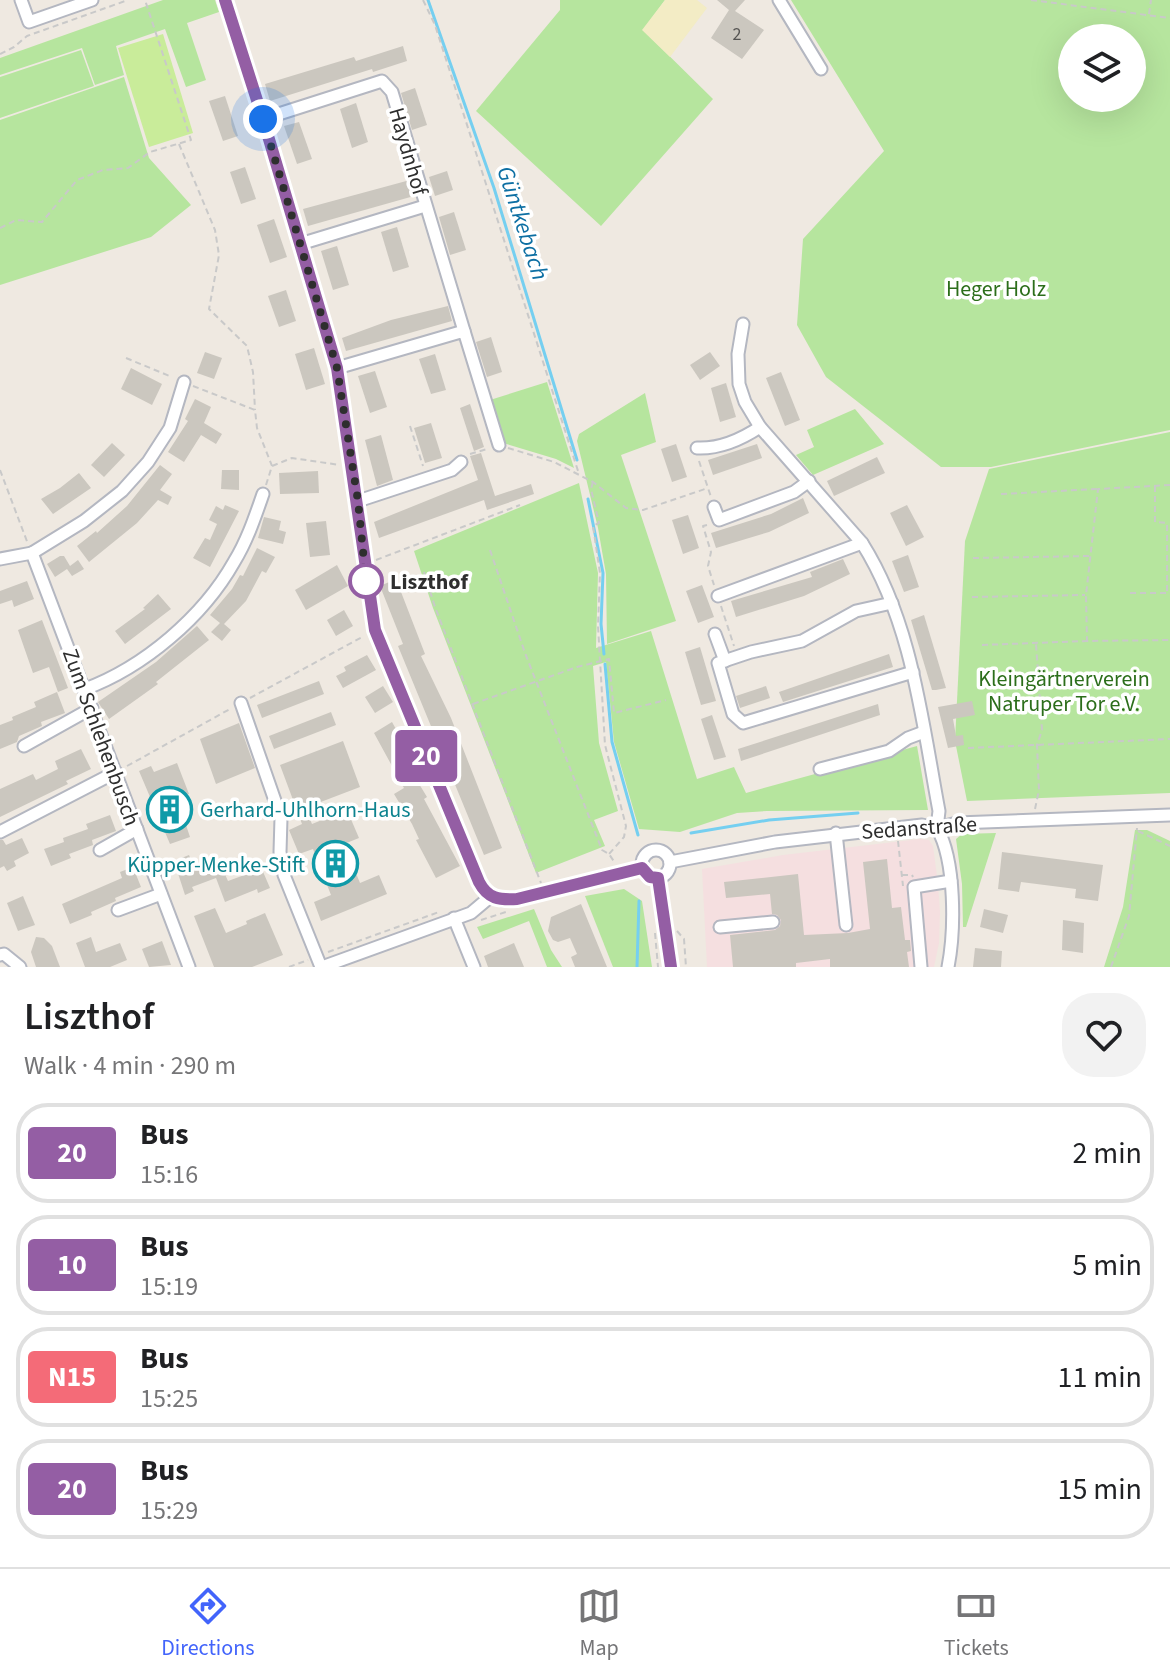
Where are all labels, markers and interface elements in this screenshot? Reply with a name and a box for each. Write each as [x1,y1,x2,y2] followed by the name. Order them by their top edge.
[733,22,742,47] house number: 2
[1058,24,1146,112] map controls
[1058,24,1146,112] button: layers
[243,99,283,139] your location
[380,104,436,201] street label: Haydnhof
[488,162,557,285] water label: Güntkebach
[946,273,1046,305] park label: Heger Holz
[349,564,383,598] marker: Liszthof
[390,566,469,598] place label: Liszthof
[54,644,148,830] street label: Zum Schlehenbusch
[978,663,1150,720] park label: Kleingärtnerverein Natruper Tor e.V.
[390,730,462,782] line badge: 20
[411,736,441,776] text: 20
[145,785,193,833] building icon: Gerhard-Uhlhorn-Haus
[200,794,410,826] place label: Gerhard-Uhlhorn-Haus
[860,808,978,848] street label: Sedanstraße
[312,840,360,888] building icon: Küpper-Menke-Stift
[127,849,305,881] place label: Küpper-Menke-Stift
[24,990,154,1044] text: Liszthof
[1062,993,1146,1077] button: heart
[24,1047,236,1084] text: Walk · 4 min · 290 m
[140,1113,188,1156] text: Bus
[1072,1132,1142,1175] text: 2 min
[57,1133,87,1173] text: 20
[140,1156,198,1193] text: 15:16
[140,1225,188,1268] text: Bus
[1072,1244,1142,1287] text: 5 min
[57,1245,87,1285] text: 10
[140,1268,198,1305] text: 15:19
[140,1337,188,1380] text: Bus
[1058,1356,1142,1399] text: 11 min
[48,1357,96,1397] text: N15
[140,1380,198,1417] text: 15:25
[140,1449,188,1492] text: Bus
[1058,1468,1142,1511] text: 15 min
[57,1469,87,1509] text: 20
[140,1492,198,1529] text: 15:29
[161,1584,254,1664] tab: Directions
[577,1584,621,1664] tab: Map
[944,1584,1009,1664] tab: Tickets

